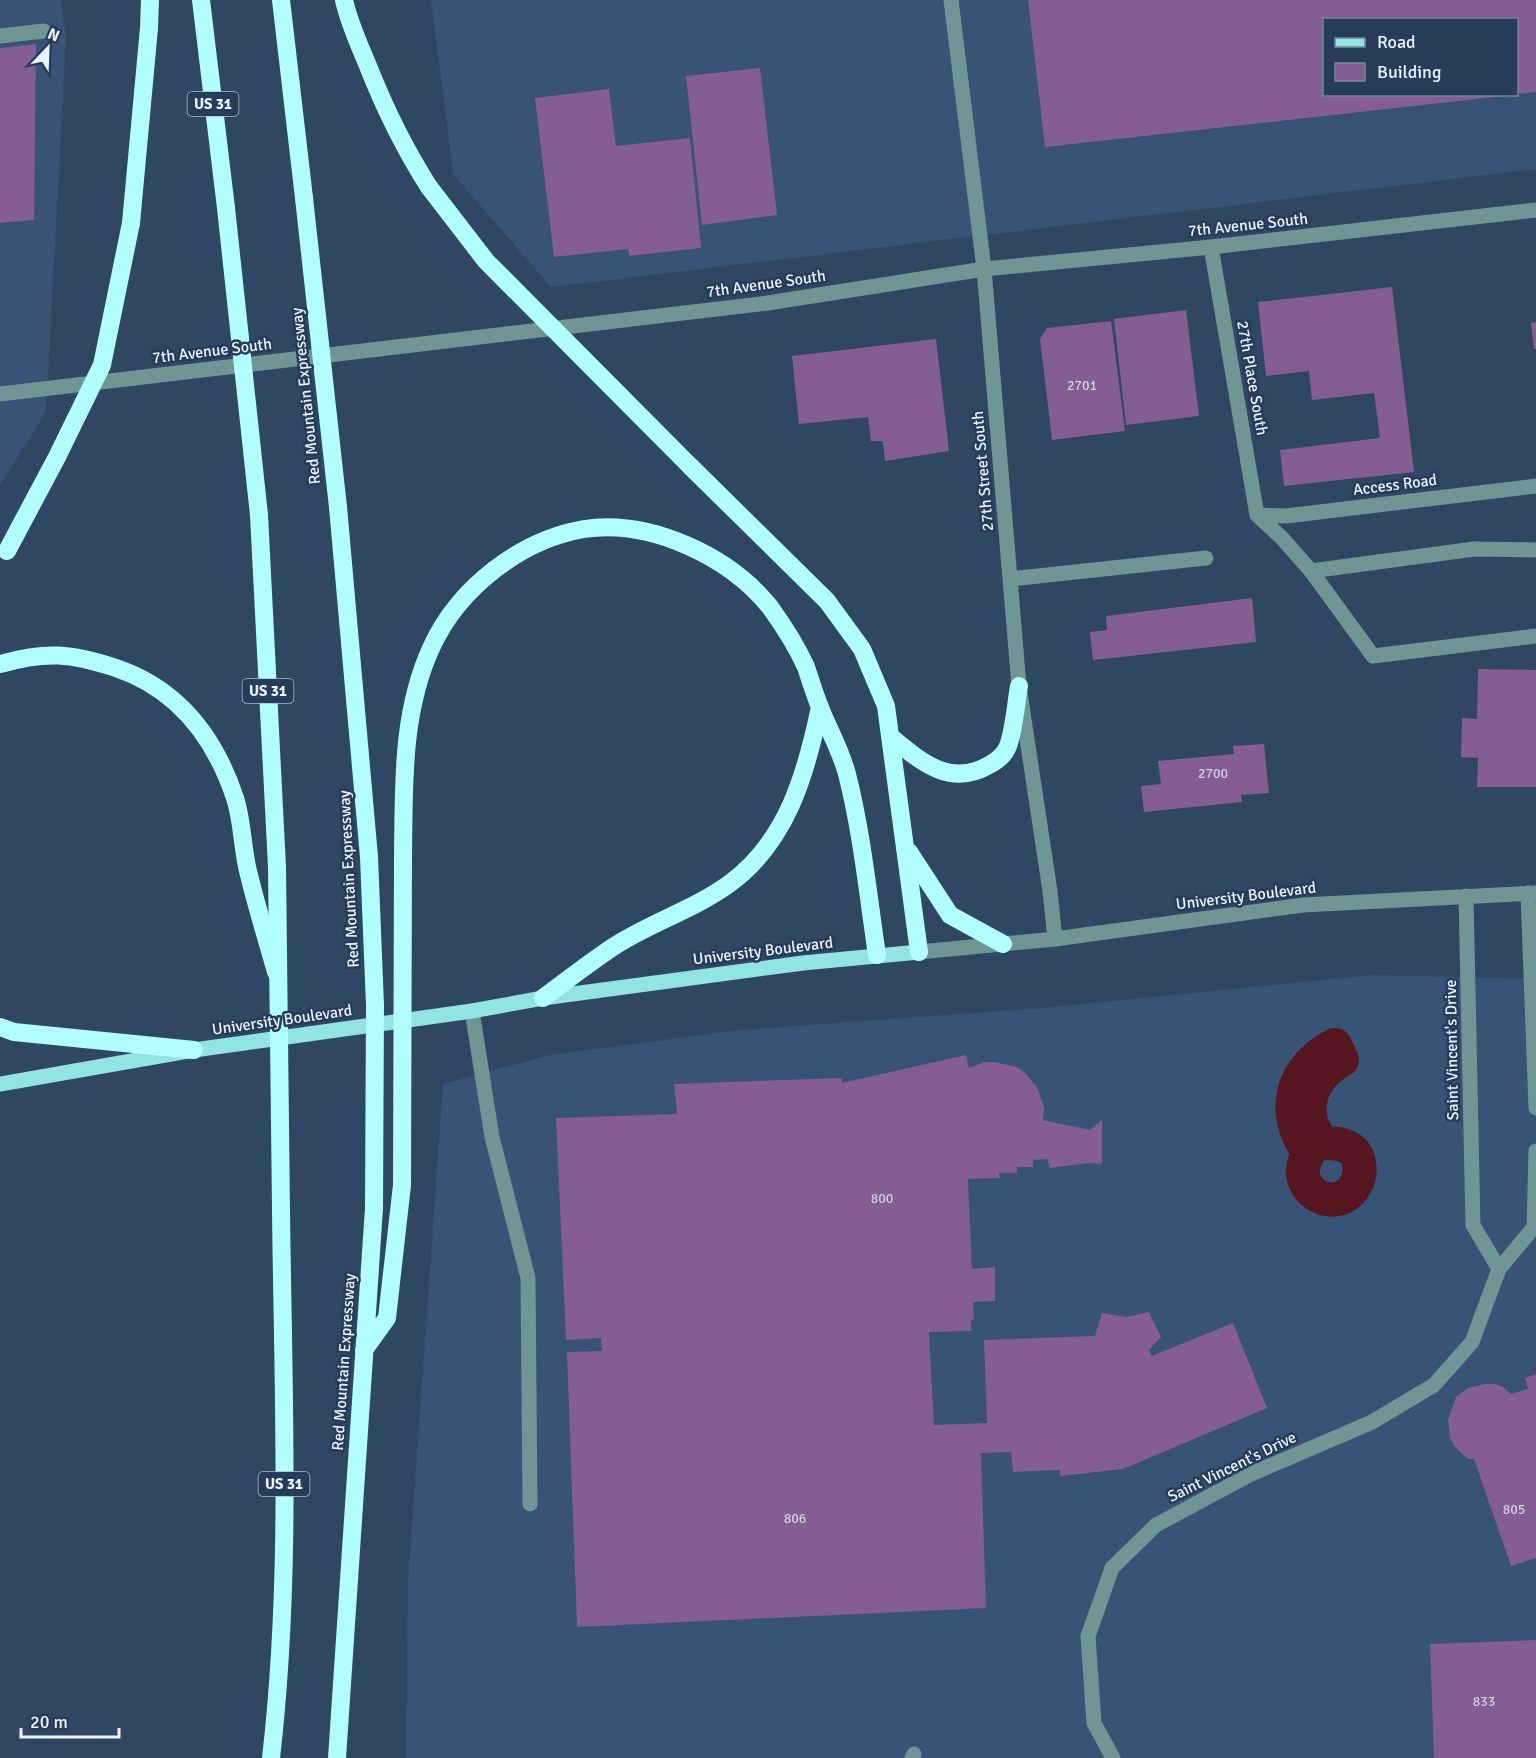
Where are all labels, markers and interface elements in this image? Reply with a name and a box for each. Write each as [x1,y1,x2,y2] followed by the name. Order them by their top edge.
[18,18,78,78] north arrow
[1323,18,1518,96] legend
[44,24,63,46] text: N
[1377,31,1416,53] text: Road
[1377,61,1441,83] text: Building
[188,92,238,116] road number: US 31
[1187,209,1309,241] street label: 7th Avenue South
[705,266,827,302] street label: 7th Avenue South
[287,306,325,485] street label: Red Mountain Expressway
[1232,319,1272,437] street label: 27th Place South
[151,334,273,368] street label: 7th Avenue South
[1067,377,1097,394] house number: 2701
[968,410,998,532] street label: 27th Street South
[1352,470,1438,500] street label: Access Road
[242,679,294,703] road number: US 31
[1198,765,1228,782] house number: 2700
[334,789,364,968] street label: Red Mountain Expressway
[1175,877,1317,915] street label: University Boulevard
[692,932,834,970] street label: University Boulevard
[1441,979,1463,1121] street label: Saint Vincent's Drive
[211,1000,353,1040] street label: University Boulevard
[871,1190,893,1207] house number: 800
[328,1272,360,1451] street label: Red Mountain Expressway
[1164,1427,1300,1507] street label: Saint Vincent's Drive
[258,1472,310,1496] road number: US 31
[1503,1501,1525,1518] house number: 805
[784,1510,806,1527] house number: 806
[1473,1693,1495,1710] house number: 833
[21,1701,118,1739] scale bar
[30,1711,68,1733] text: 20 m

